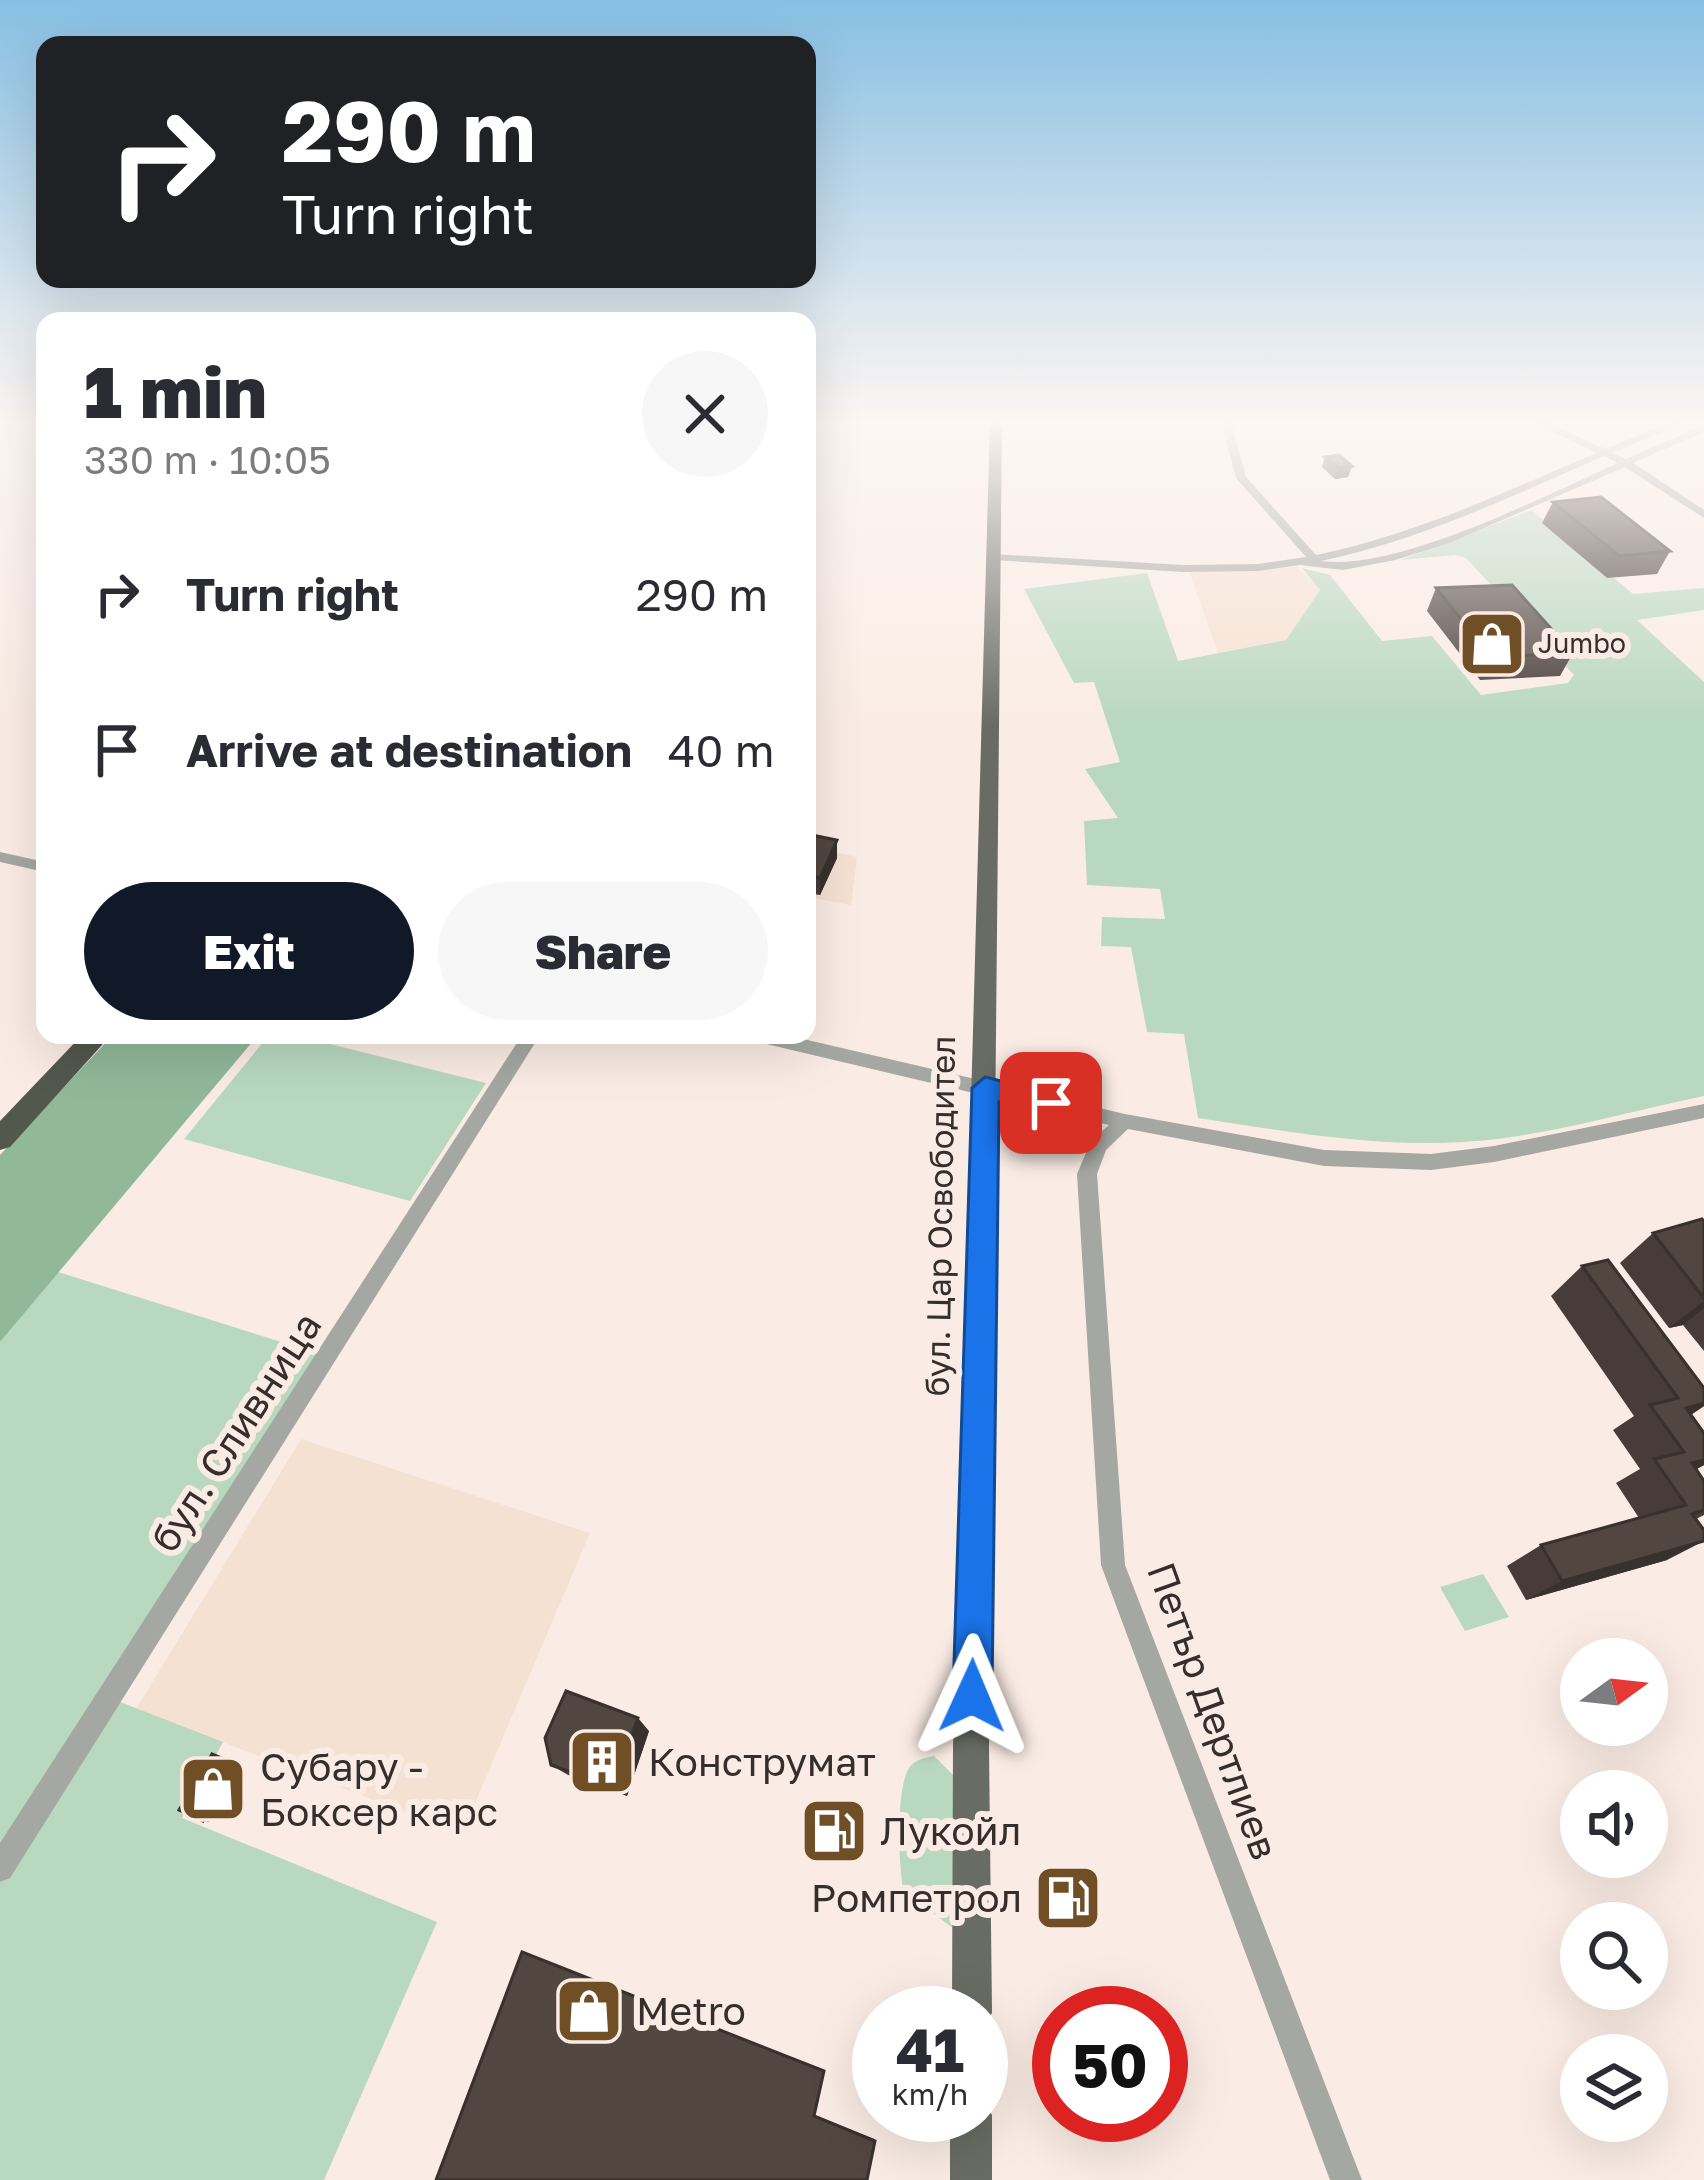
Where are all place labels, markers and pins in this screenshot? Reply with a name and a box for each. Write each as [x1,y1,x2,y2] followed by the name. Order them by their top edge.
[1457,609,1527,679] shop icon: Jumbo
[1538,627,1626,659] place label: Jumbo
[1000,1052,1102,1154] pin
[567,1727,637,1797] building icon: Конструмат
[648,1738,876,1785] place label: Конструмат
[260,1743,498,1835] place label: Субару - Боксер карс
[178,1754,248,1824] shop icon: Субару - Боксер карс
[799,1796,869,1866] fuel station icon: Лукойл
[880,1807,1021,1854] place label: Лукойл
[1033,1863,1103,1933] fuel station icon: Ромпетрол
[811,1874,1022,1921] place label: Ромпетрол
[554,1976,624,2046] shop icon: Metro
[636,1987,746,2034] place label: Metro

